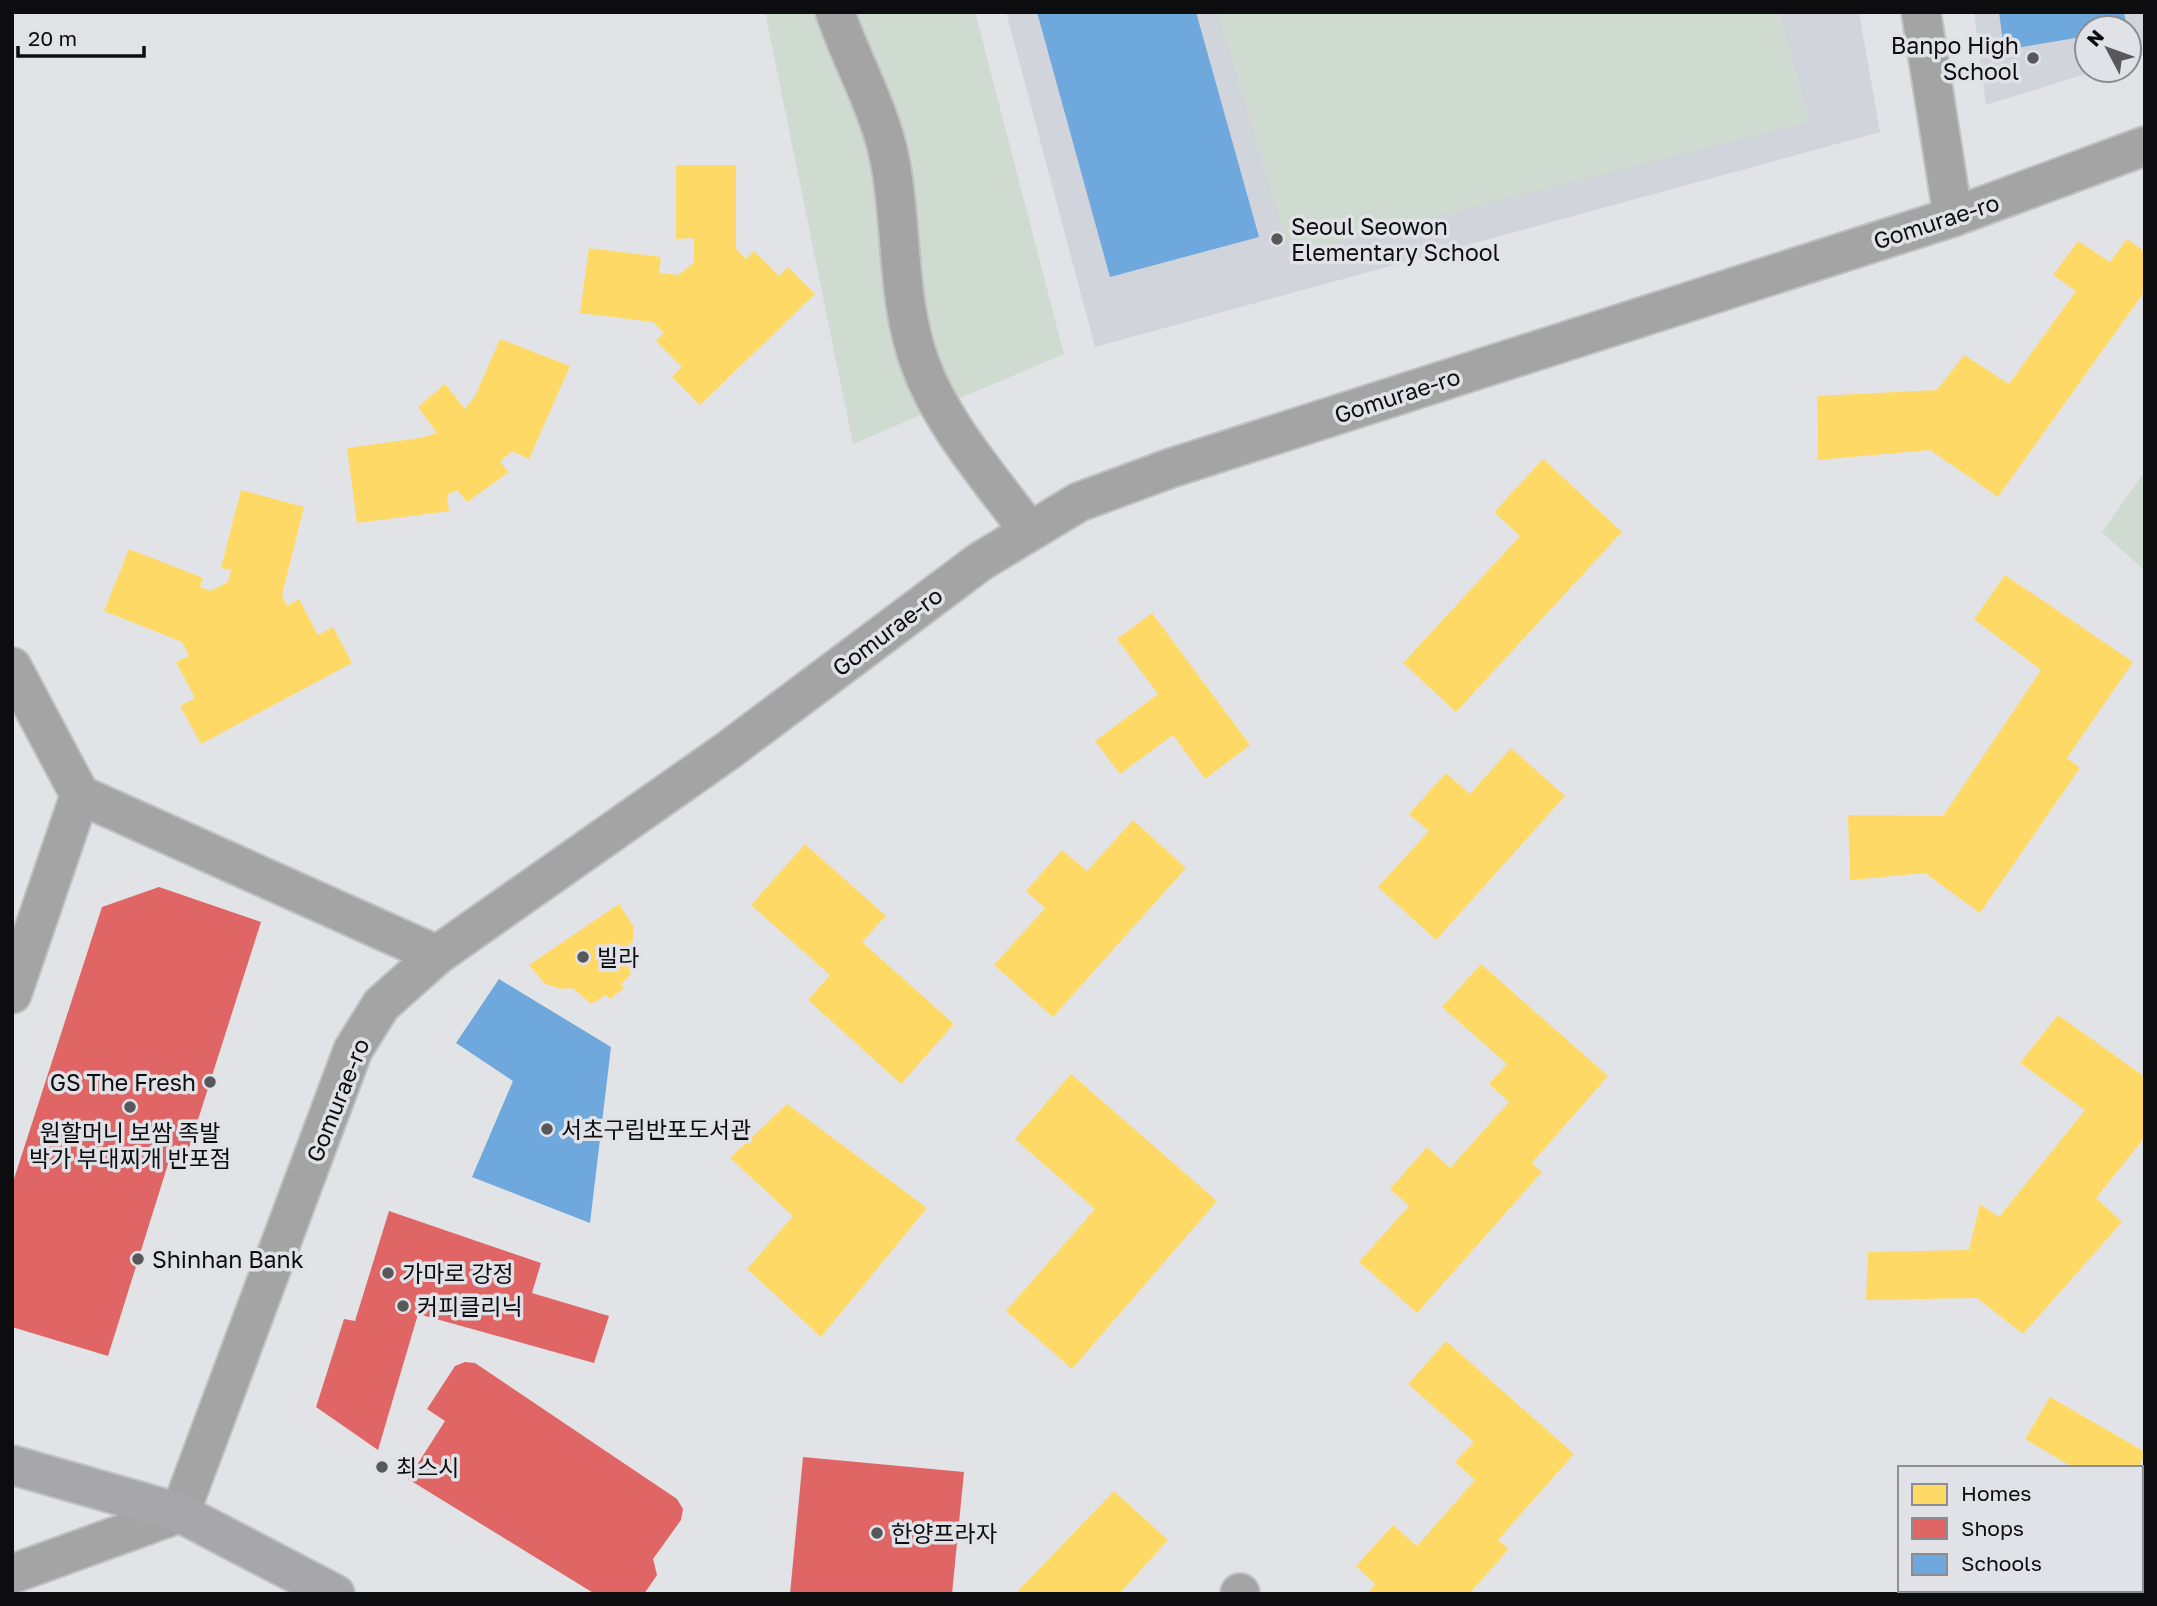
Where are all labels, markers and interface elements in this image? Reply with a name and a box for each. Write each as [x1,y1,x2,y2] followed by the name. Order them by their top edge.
[18,14,144,58] scale bar
[2073,14,2143,84] north arrow
[28,25,77,51] text: 20 m
[2081,25,2108,51] text: N
[1891,31,2019,85] place label: Banpo High School
[2025,50,2041,66] marker: Banpo High School
[1870,188,2002,254] street label: Gomurae-ro
[1291,212,1500,266] place label: Seoul Seowon Elementary School
[1269,231,1285,247] marker: Seoul Seowon Elementary School
[1331,362,1463,428] street label: Gomurae-ro
[826,581,948,681] street label: Gomurae-ro
[597,943,639,971] place label: 빌라
[575,949,591,965] marker: 빌라
[300,1034,374,1166] street label: Gomurae-ro
[50,1068,196,1096] place label: GS The Fresh
[202,1074,218,1090] marker: GS The Fresh
[122,1099,138,1115] marker: 원할머니 보쌈 족발 박가 부대찌개 반포점
[561,1115,751,1143] place label: 서초구립반포도서관
[29,1118,231,1172] place label: 원할머니 보쌈 족발 박가 부대찌개 반포점
[539,1121,555,1137] marker: 서초구립반포도서관
[152,1245,304,1273] place label: Shinhan Bank
[130,1251,146,1267] marker: Shinhan Bank
[402,1259,514,1287] place label: 가마로 강정
[380,1265,396,1281] marker: 가마로 강정
[417,1292,523,1320] place label: 커피클리닉
[395,1298,411,1314] marker: 커피클리닉
[396,1453,459,1481] place label: 최스시
[374,1459,390,1475] marker: 최스시
[1898,1466,2143,1592] legend
[1961,1480,2031,1506] text: Homes
[1961,1515,2024,1541] text: Shops
[891,1519,997,1547] place label: 한양프라자
[869,1525,885,1541] marker: 한양프라자
[1961,1550,2042,1576] text: Schools

